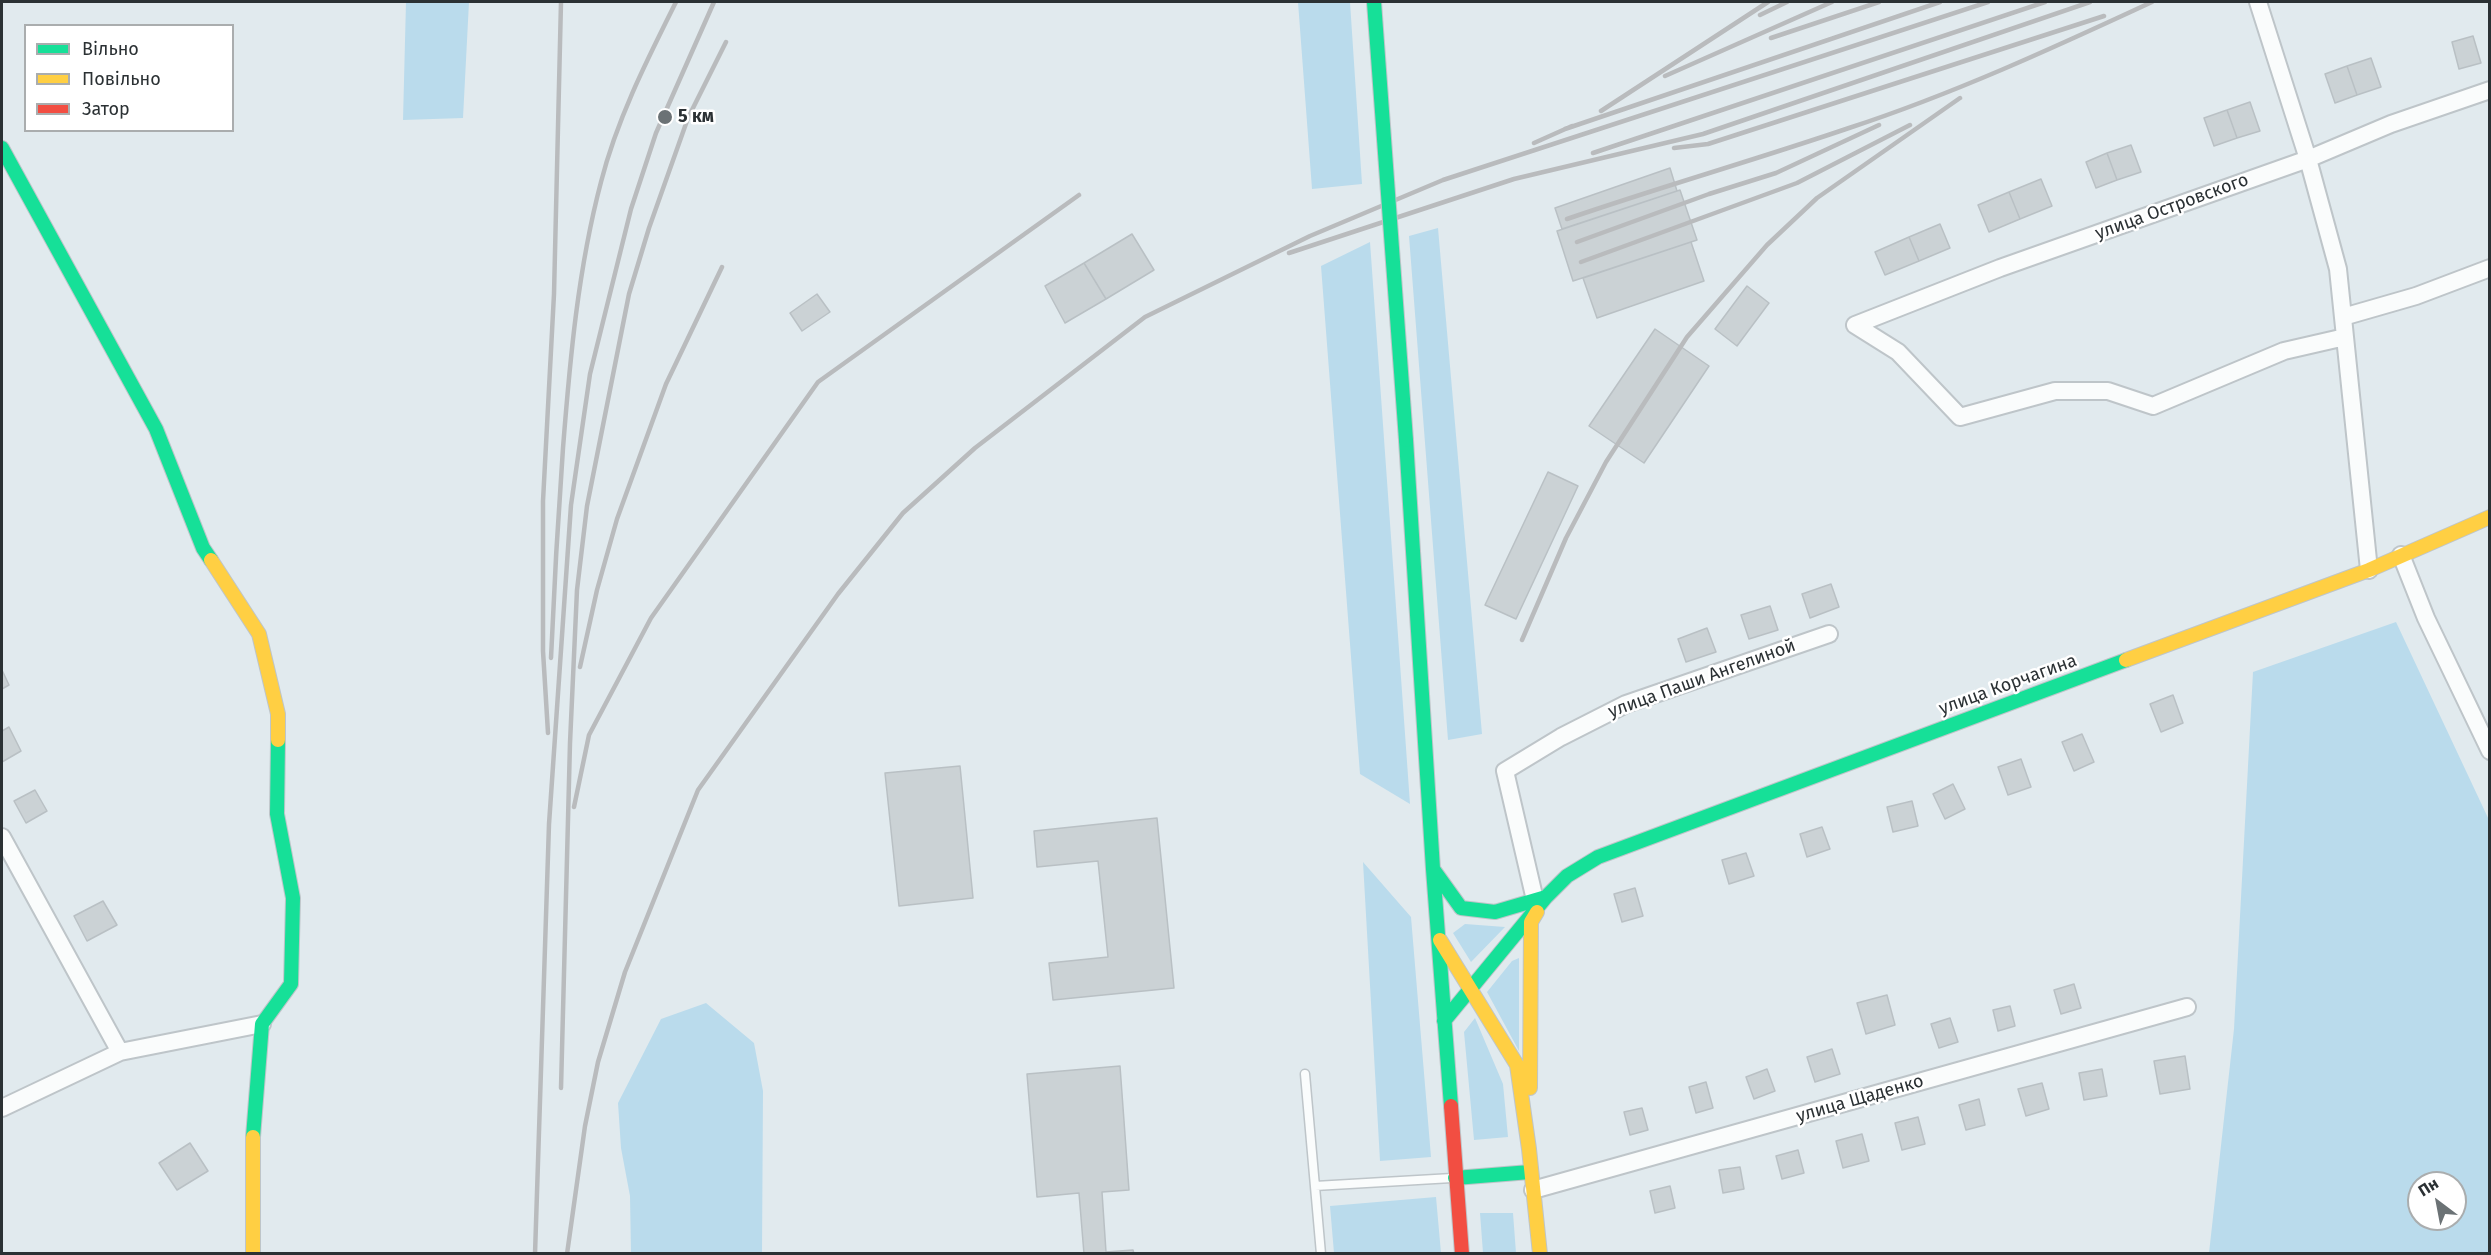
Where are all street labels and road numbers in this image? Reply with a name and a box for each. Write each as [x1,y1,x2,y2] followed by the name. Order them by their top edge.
[2092,169,2252,245] street label: улица Островского
[1605,635,1799,723] street label: улица Паши Ангелиной
[1936,650,2080,720] street label: улица Корчагина
[1794,1070,1926,1128] street label: улица Щаденко

